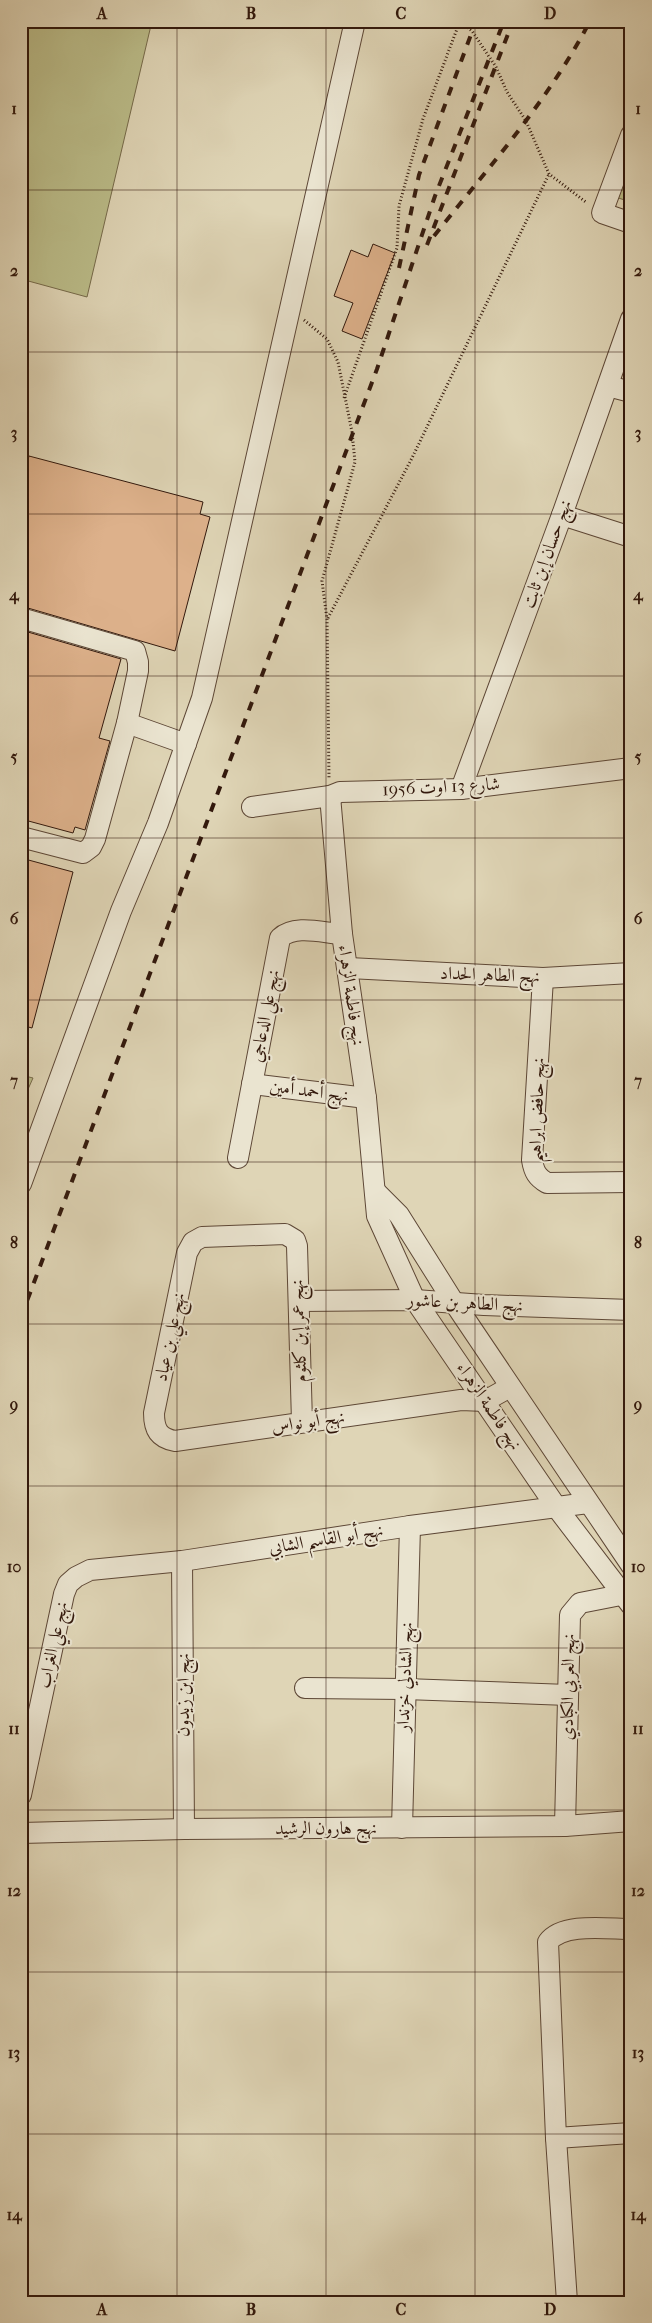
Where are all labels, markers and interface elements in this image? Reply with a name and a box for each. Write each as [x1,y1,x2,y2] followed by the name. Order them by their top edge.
[96,4,108,23] text: A
[246,4,256,23] text: B
[396,4,407,23] text: C
[544,4,556,23] text: D
[11,99,17,118] text: 1
[635,99,641,118] text: 1
[10,261,18,280] text: 2
[634,261,642,280] text: 2
[11,423,17,443] text: 3
[635,423,641,443] text: 3
[518,497,581,613] street label: نهج حسان إبن ثابت
[8,585,20,605] text: 4
[632,585,644,605] text: 4
[11,747,18,766] text: 5
[635,747,642,766] text: 5
[382,773,501,805] street label: شارع 13 اوت 1956
[10,909,19,928] text: 6
[634,909,643,928] text: 6
[329,943,368,1048] street label: نهج فاطمة الزهراء
[440,963,540,992] street label: نهج الطاهر الحداد
[246,968,290,1065] street label: نهج علي الدعاجي
[525,1057,556,1163] street label: نهج حافض ابراهيم
[9,1071,18,1090] text: 7
[633,1071,642,1090] text: 7
[268,1073,350,1111] street label: نهج أحمد أمين
[10,1233,18,1252] text: 8
[634,1233,642,1252] text: 8
[287,1279,316,1383] street label: نهج عمر إبن كلثوم
[404,1289,524,1322] street label: نهج الطاهر بن عاشور
[150,1291,196,1385] street label: نهج علي بن عياد
[448,1358,526,1457] street label: نهج فاطمة الزهراء
[9,1395,18,1415] text: 9
[633,1395,642,1415] text: 9
[269,1403,347,1442] street label: نهج أبو نواس
[267,1517,386,1565] street label: نهج أبو القاسم الشابي
[7,1557,21,1576] text: 10
[631,1557,645,1576] text: 10
[34,1600,78,1692] street label: نهج علي الغراب
[393,1622,422,1734] street label: نهج الشادلي خزندار
[557,1633,584,1741] street label: نهج العربي الكبادي
[173,1653,199,1737] street label: نهج ابن زيدون
[8,1719,20,1738] text: 11
[632,1719,644,1738] text: 11
[275,1818,377,1844] street label: نهج هارون الرشيد
[7,1881,21,1900] text: 12
[631,1881,645,1900] text: 12
[8,2043,20,2063] text: 13
[632,2043,644,2063] text: 13
[6,2205,23,2225] text: 14
[630,2205,647,2225] text: 14
[96,2300,108,2319] text: A
[246,2300,256,2319] text: B
[396,2300,407,2319] text: C
[544,2300,556,2319] text: D

